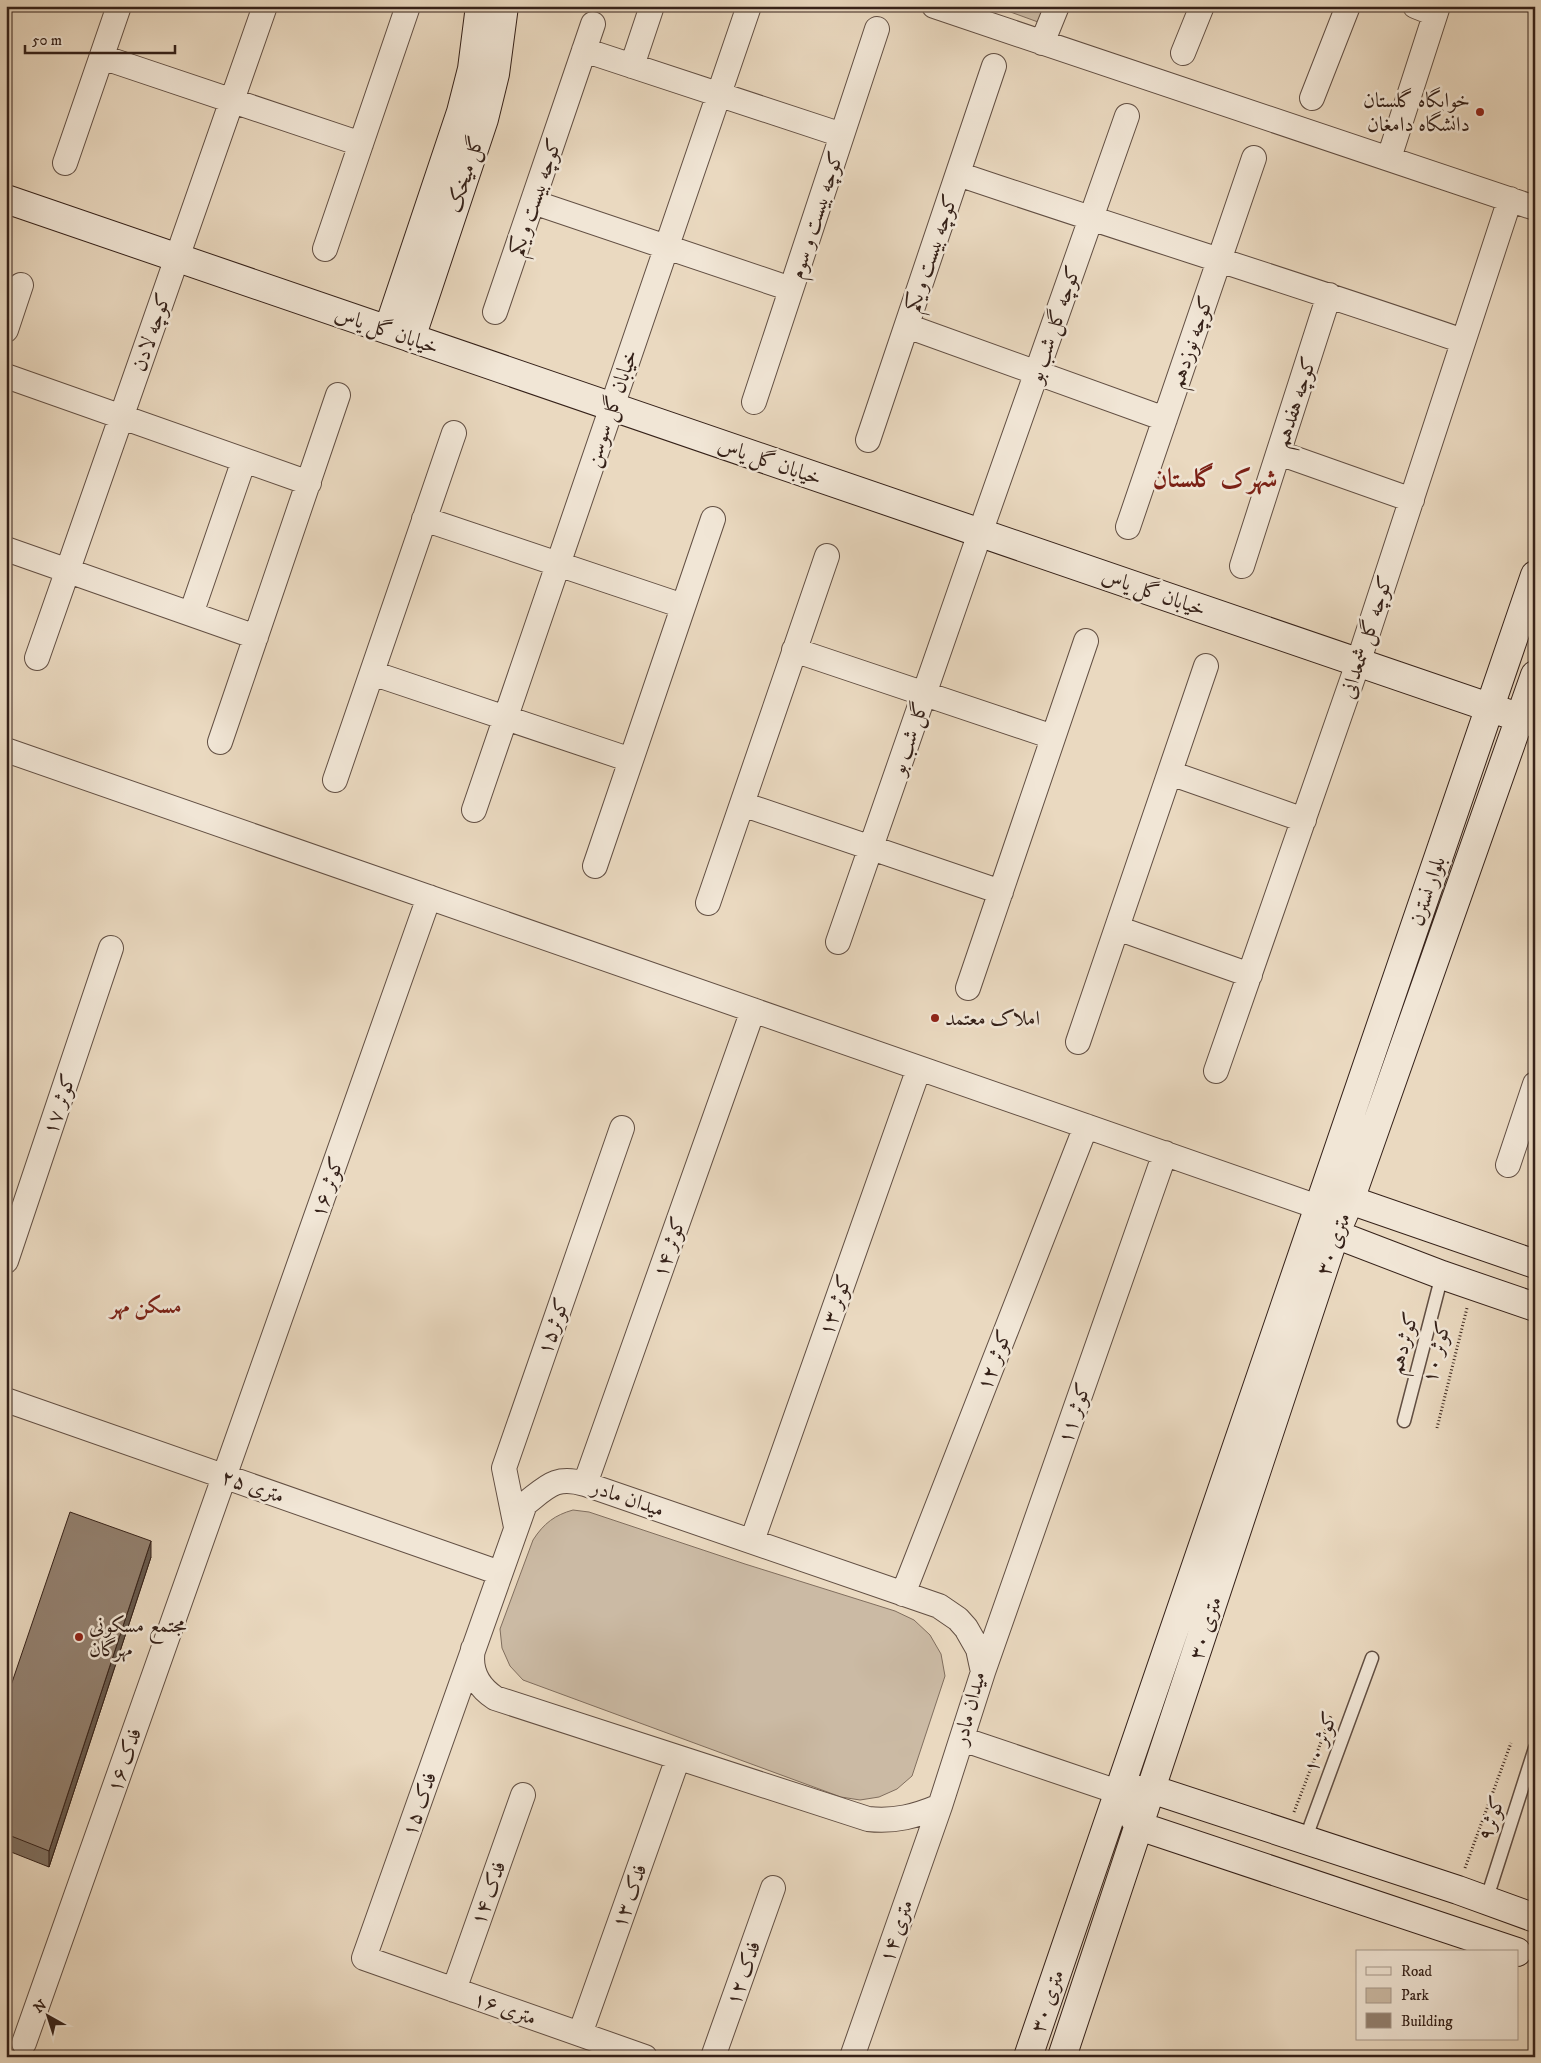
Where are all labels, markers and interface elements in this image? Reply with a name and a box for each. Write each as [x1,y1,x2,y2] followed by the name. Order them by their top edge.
[25,22,175,54] scale bar
[32,31,62,50] text: 50 m
[1363,87,1470,138] place label: خوابگاه گلستان دانشگاه دامغان
[1474,106,1486,118] marker: خوابگاه گلستان دانشگاه دامغان
[440,132,492,216] street label: گل میخک
[504,135,574,262] street label: کوچه بیست و یکم
[784,148,854,284] street label: کوچه بیست و سوم
[900,191,970,318] street label: کوچه بیست و یکم
[1021,262,1088,388] street label: کوچه گل شب بو
[126,290,177,375] street label: کوچه لادن
[1164,293,1226,394] street label: کوچه نوزدهم
[331,300,442,362] street label: خیابان گل یاس
[579,346,645,471] street label: خیابان گل سوسن
[1269,354,1329,453] street label: کوچه هفدهم
[714,431,825,493] street label: خیابان گل یاس
[1152,462,1278,496] district label: شهرک گلستان
[1098,562,1209,624] street label: خیابان گل یاس
[1334,572,1400,702] street label: کوچه گل شمعدانی
[884,698,936,781] street label: گل شب بو
[1404,853,1452,930] street label: بلوار نسترن
[945,1006,1040,1032] place label: املاک معتمد
[929,1012,941,1024] marker: املاک معتمد
[37,1070,82,1138] street label: کوثر ۱۷
[305,1153,350,1221] street label: کوثر ۱۶
[1311,1209,1357,1279] street label: ۳۰ متری
[647,1213,692,1281] street label: کوثر ۱۴
[813,1271,858,1339] street label: کوثر ۱۳
[108,1293,182,1321] district label: مسکن مهر
[532,1294,576,1358] street label: کوثر۱۵
[1383,1309,1431,1379] street label: کوثردهم
[1417,1319,1457,1386] street label: کوثر ۱۰
[972,1326,1018,1394] street label: کوثر ۱۲
[1052,1379,1097,1447] street label: کوثر ۱۱
[218,1464,288,1510] street label: ۲۵ متری
[586,1474,667,1523] street label: میدان مادر
[1184,1593,1228,1663] street label: ۳۰ متری
[89,1613,187,1663] place label: مجتمع مسکونی مهرگان
[73,1631,85,1643] marker: مجتمع مسکونی مهرگان
[947,1669,992,1750] street label: میدان مادر
[1298,1708,1344,1776] street label: کوثر ۱۰
[102,1725,148,1796] street label: فدک ۱۶
[397,1769,443,1840] street label: فدک ۱۵
[1472,1792,1511,1844] street label: کوثر۹
[465,1858,512,1929] street label: فدک ۱۴
[606,1861,653,1932] street label: فدک ۱۳
[874,1896,920,1966] street label: ۱۴ متری
[721,1938,767,2009] street label: فدک ۱۲
[1356,1950,1518,2040] legend
[1401,1962,1433,1981] text: Road
[1025,1966,1071,2036] street label: ۳۰ متری
[470,1986,540,2032] street label: ۱۶ متری
[1401,1986,1430,2005] text: Park
[22,1990,72,2040] north arrow
[30,1996,51,2017] text: N
[1401,2012,1453,2031] text: Building

